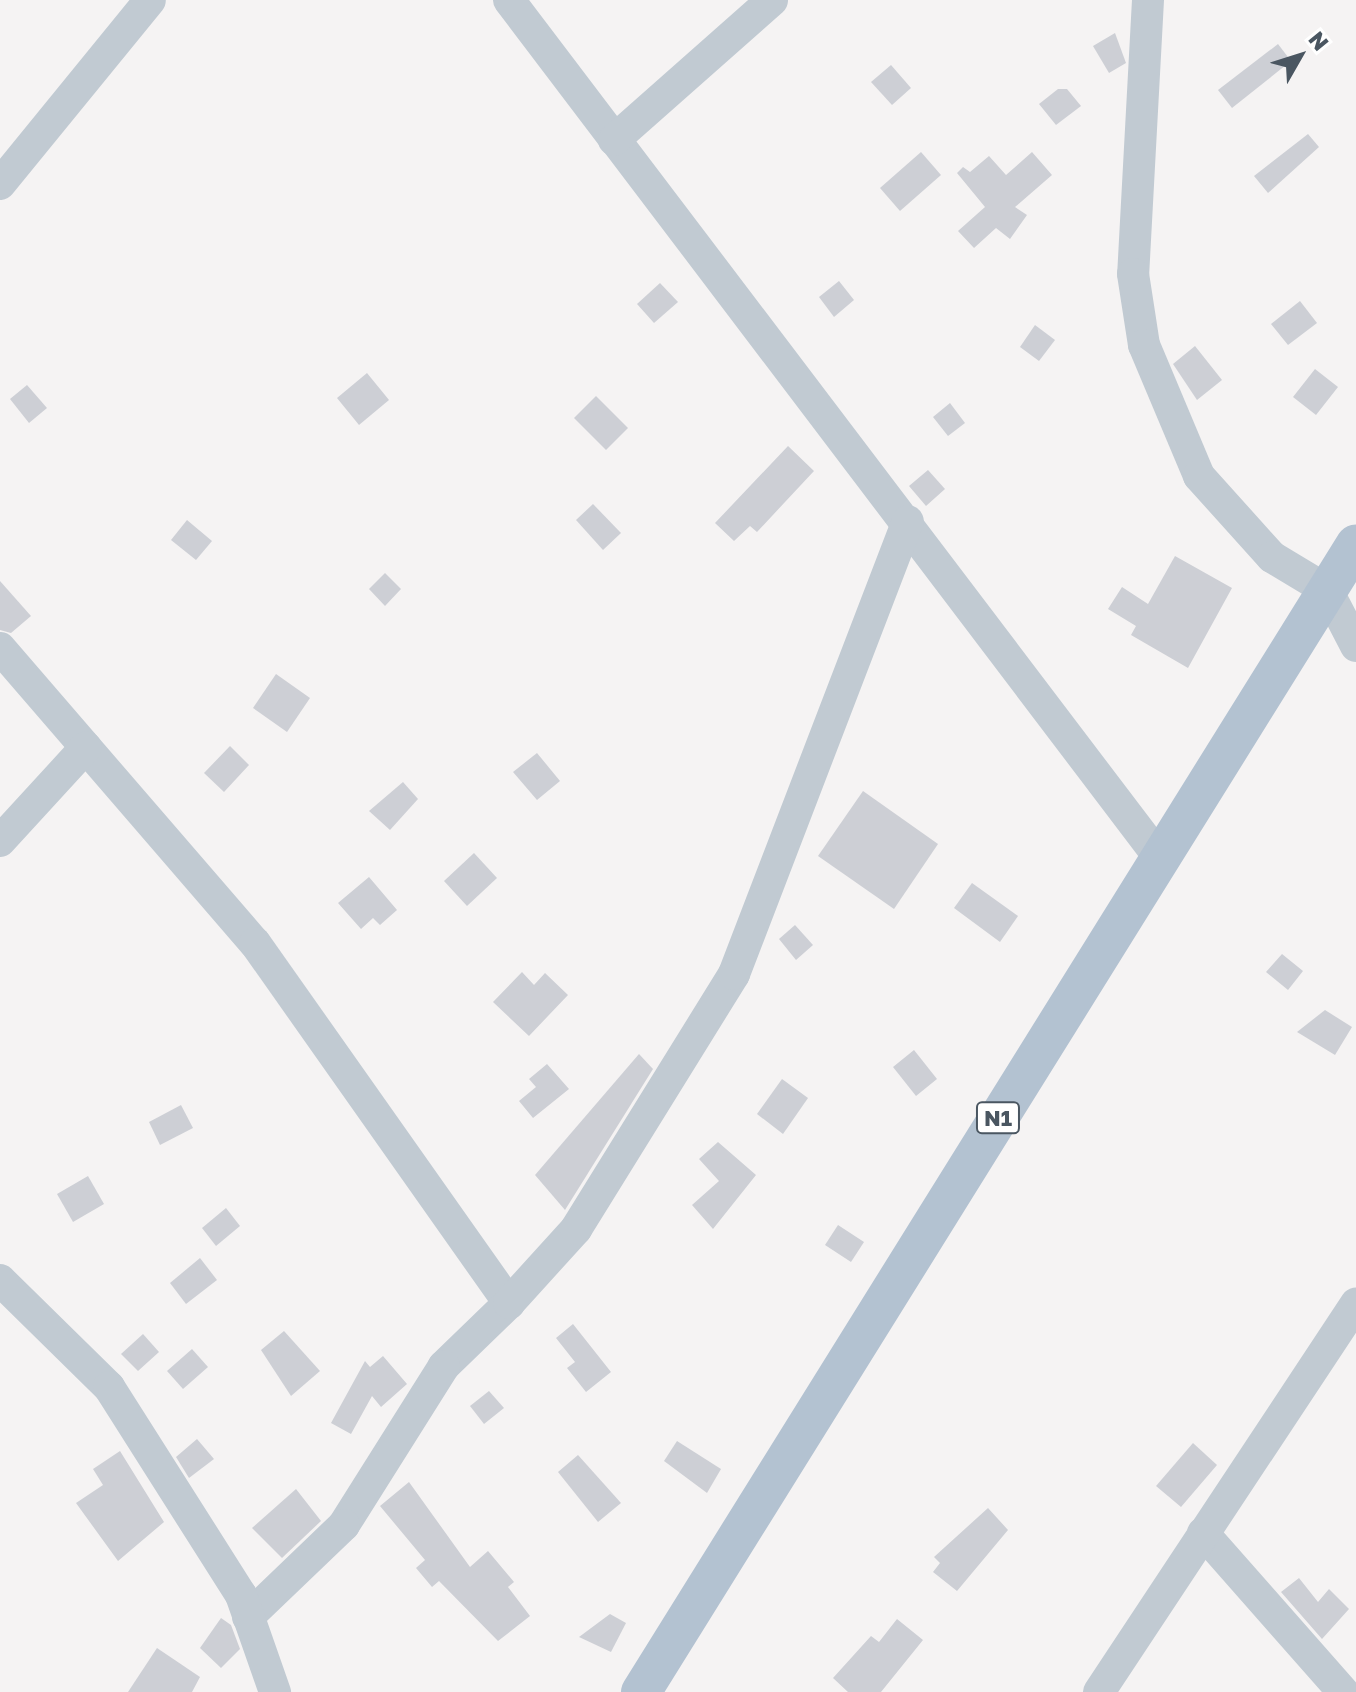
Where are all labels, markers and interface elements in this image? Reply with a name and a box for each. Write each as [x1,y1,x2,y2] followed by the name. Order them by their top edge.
[1260,16,1340,96] north arrow
[1303,26,1335,56] text: N
[974,1100,1022,1136] road number: N1

